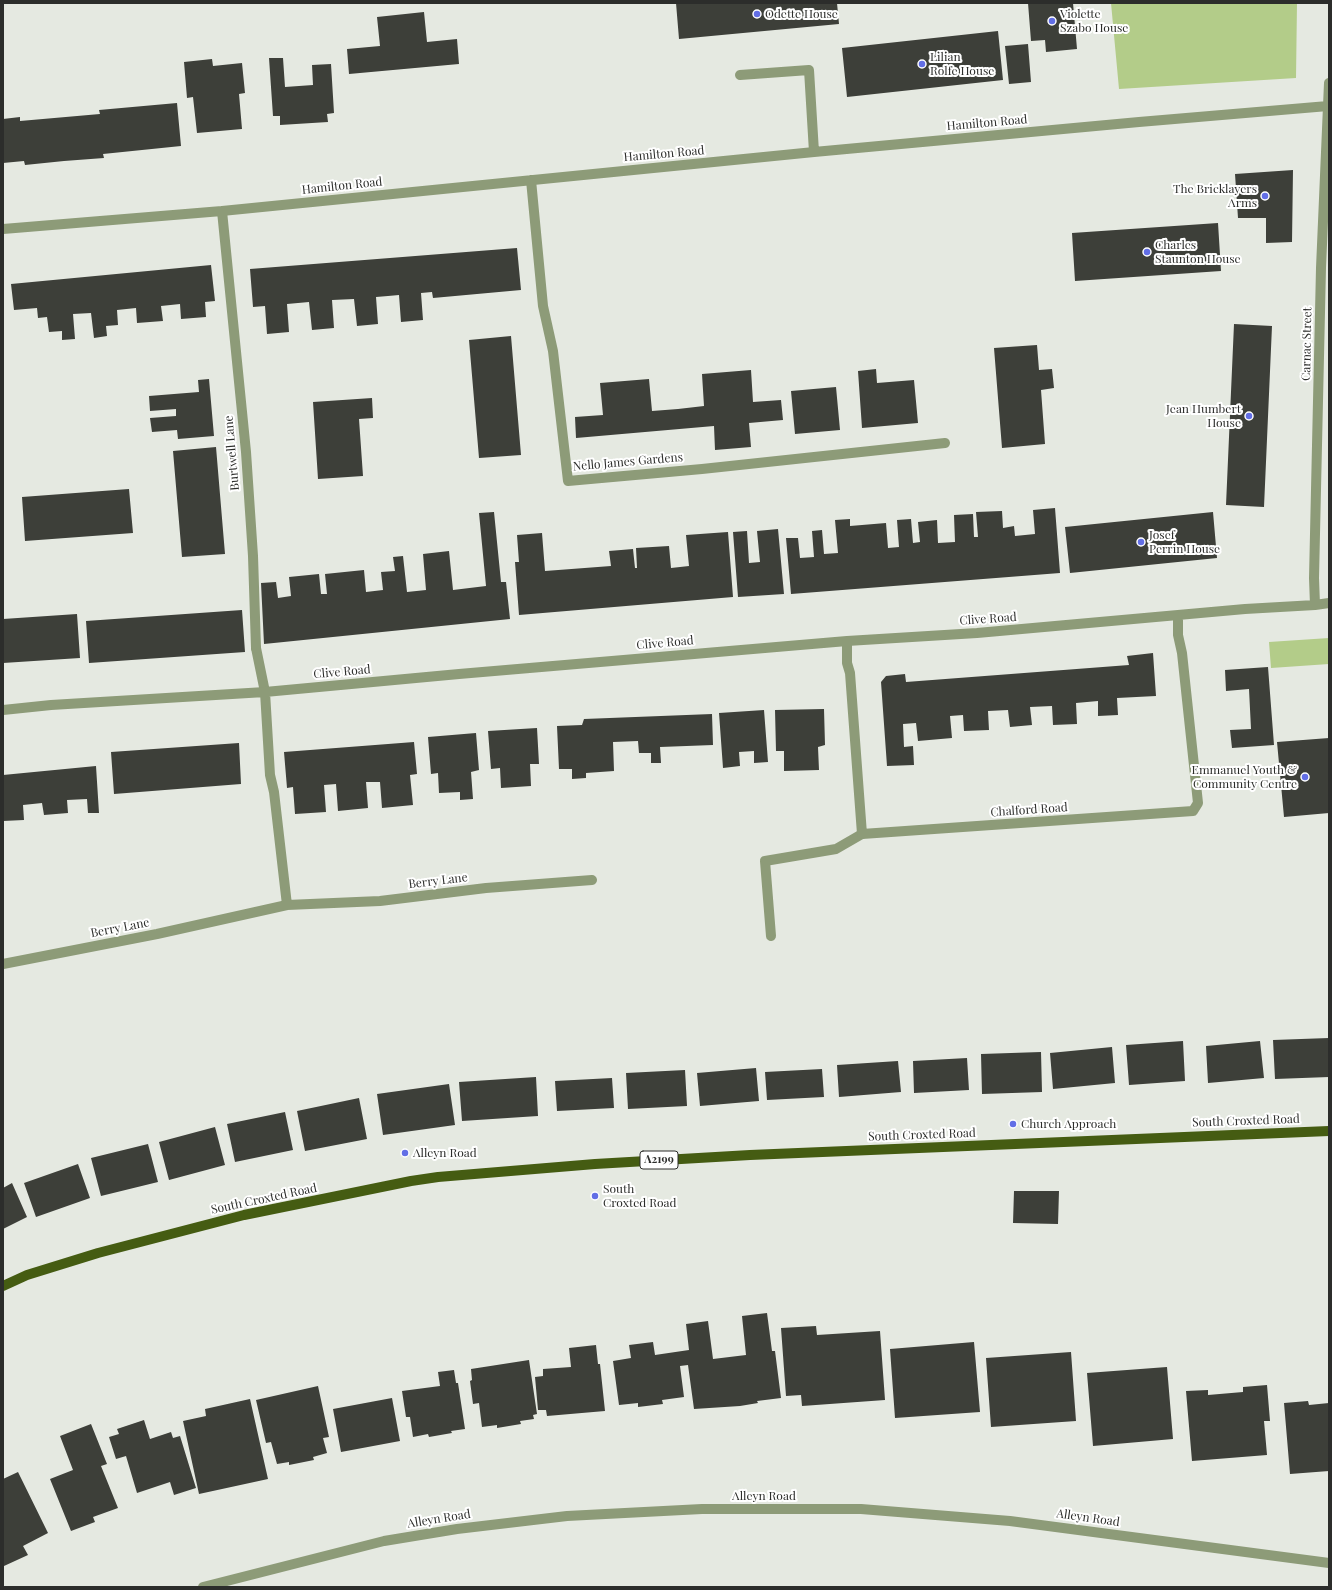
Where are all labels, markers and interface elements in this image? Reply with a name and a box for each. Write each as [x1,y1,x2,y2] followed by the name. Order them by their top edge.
[765,7,838,21] place label: Odette House
[1060,7,1128,35] place label: Violette Szabo House
[752,9,762,19] marker: Odette House
[1047,16,1057,26] marker: Violette Szabo House
[930,50,994,78] place label: Lilian Rolfe House
[917,59,927,69] marker: Lilian Rolfe House
[946,112,1028,134] street label: Hamilton Road
[623,143,705,165] street label: Hamilton Road
[301,175,383,197] street label: Hamilton Road
[1173,182,1257,210] place label: The Bricklayers Arms
[1260,191,1270,201] marker: The Bricklayers Arms
[1155,238,1241,266] place label: Charles Staunton House
[1142,247,1152,257] marker: Charles Staunton House
[1299,307,1315,381] street label: Carnac Street
[1166,402,1241,430] place label: Jean Humbert House
[1244,411,1254,421] marker: Jean Humbert House
[222,415,242,491] street label: Burtwell Lane
[572,450,684,474] street label: Nello James Gardens
[1149,528,1220,556] place label: Josef Perrin House
[1136,537,1146,547] marker: Josef Perrin House
[959,610,1017,628] street label: Clive Road
[636,633,694,653] street label: Clive Road
[313,662,371,682] street label: Clive Road
[1192,763,1297,791] place label: Emmanuel Youth & Community Centre
[1300,772,1310,782] marker: Emmanuel Youth & Community Centre
[990,800,1068,820] street label: Chalford Road
[408,870,468,892] street label: Berry Lane
[89,915,151,941] street label: Berry Lane
[1192,1112,1300,1130] street label: South Croxted Road
[1021,1117,1116,1131] place label: Church Approach
[1008,1119,1018,1129] marker: Church Approach
[868,1126,976,1144] street label: South Croxted Road
[413,1146,477,1160] place label: Alleyn Road
[400,1148,410,1158] marker: Alleyn Road
[640,1151,678,1169] road number: A2199
[210,1181,318,1217] street label: South Croxted Road
[603,1182,677,1210] place label: South Croxted Road
[590,1191,600,1201] marker: South Croxted Road
[732,1489,796,1503] street label: Alleyn Road
[1055,1506,1121,1530] street label: Alleyn Road
[406,1507,472,1531] street label: Alleyn Road

